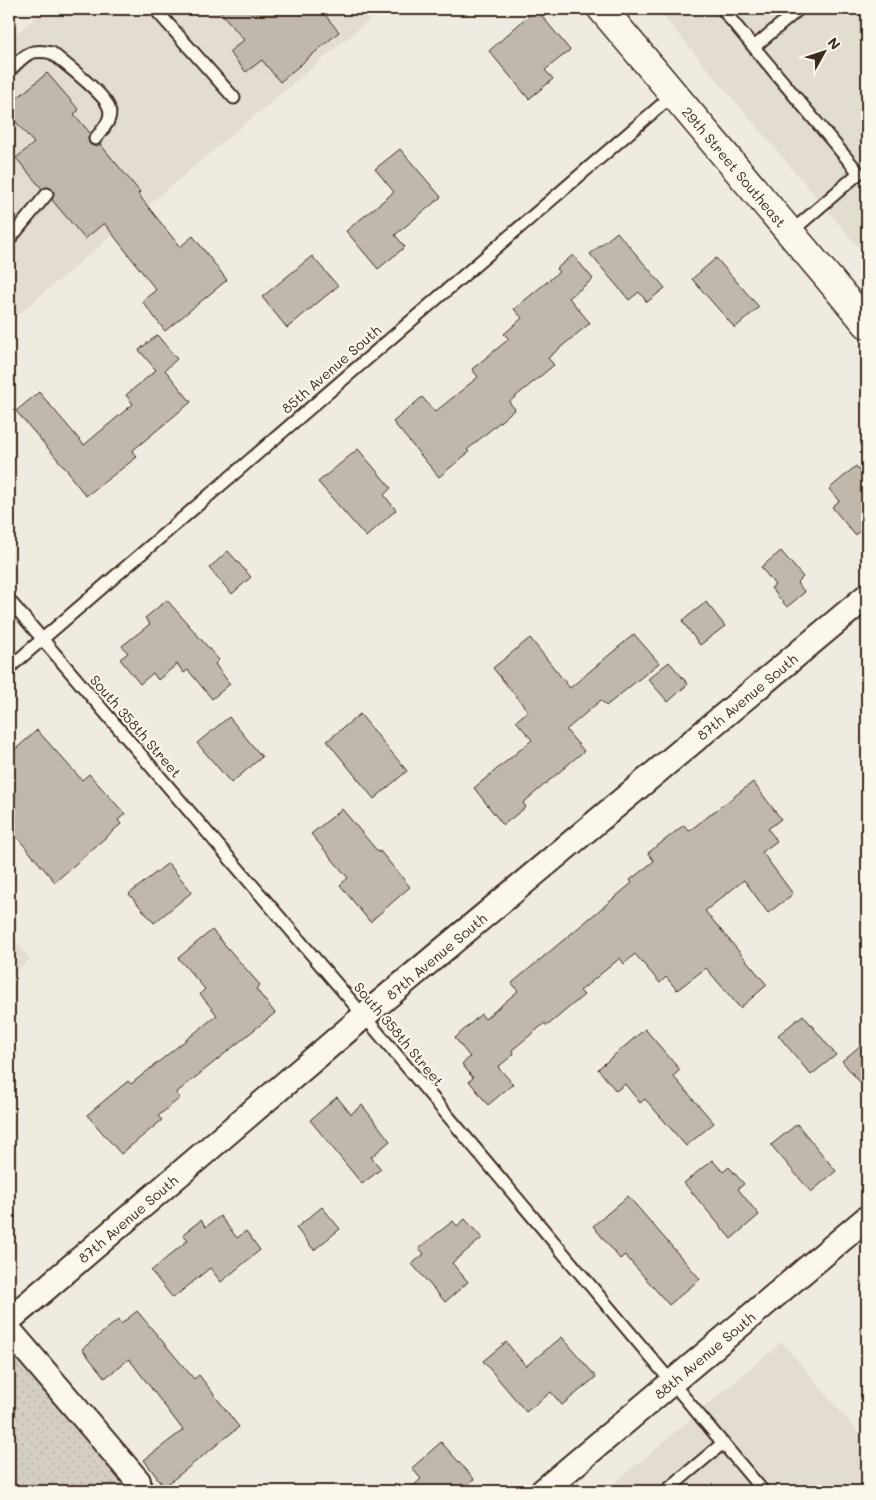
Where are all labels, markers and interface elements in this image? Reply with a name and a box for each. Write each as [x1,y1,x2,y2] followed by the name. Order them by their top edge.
[798,28,848,78] north arrow
[824,33,845,54] text: N
[678,102,791,231] street label: 29th Street Southeast
[277,320,385,418] street label: 85th Avenue South
[692,649,801,744] street label: 87th Avenue South
[86,671,186,781] street label: South 358th Street
[382,908,490,1004] street label: 87th Avenue South
[350,978,448,1090] street label: South 358th Street
[74,1170,182,1267] street label: 87th Avenue South
[650,1307,759,1403] street label: 88th Avenue South

